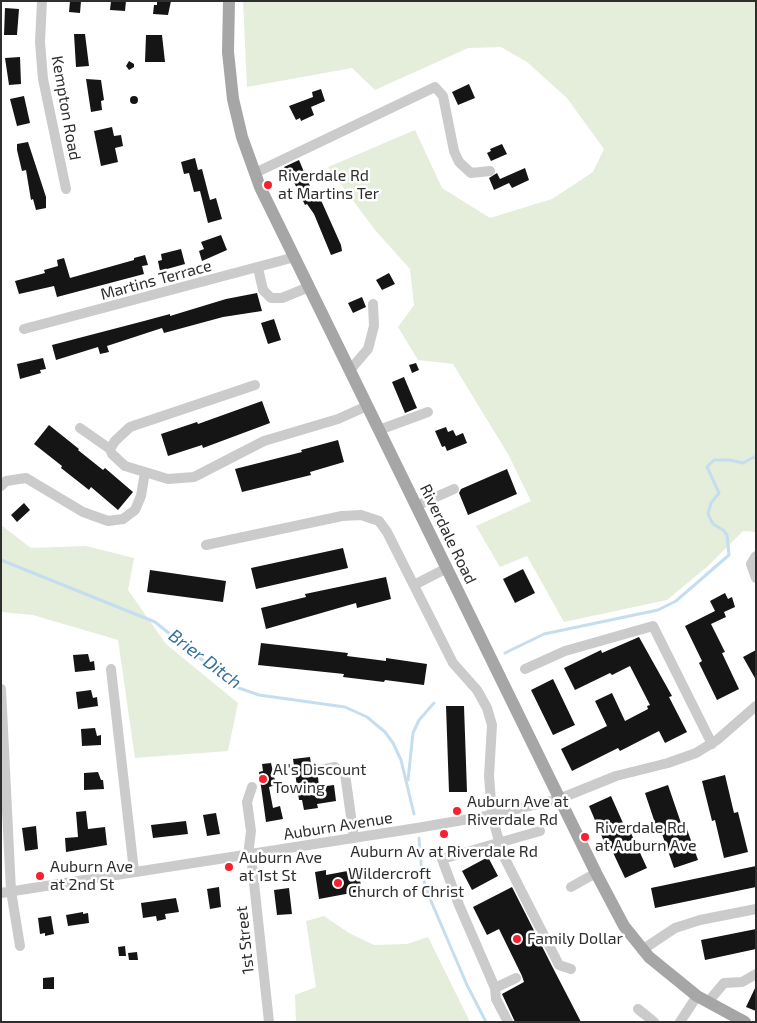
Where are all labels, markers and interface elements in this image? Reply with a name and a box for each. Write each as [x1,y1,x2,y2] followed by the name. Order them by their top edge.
[47,54,85,162] street label: Kempton Road
[278,166,379,204] place label: Riverdale Rd at Martins Ter
[262,179,274,191] marker: Riverdale Rd at Martins Ter
[98,256,214,304] street label: Martins Terrace
[416,481,480,587] street label: Riverdale Road
[164,625,246,693] water label: Brier Ditch
[273,760,366,798] place label: Al's Discount Towing
[257,773,269,785] marker: Al's Discount Towing
[467,792,569,830] place label: Auburn Ave at Riverdale Rd
[451,805,463,817] marker: Auburn Ave at Riverdale Rd
[282,808,394,844] street label: Auburn Avenue
[595,818,697,856] place label: Riverdale Rd at Auburn Ave
[438,828,450,840] marker: Auburn Av at Riverdale Rd
[579,831,591,843] marker: Riverdale Rd at Auburn Ave
[350,842,538,862] place label: Auburn Av at Riverdale Rd
[239,848,322,886] place label: Auburn Ave at 1st St
[50,857,133,895] place label: Auburn Ave at 2nd St
[223,861,235,873] marker: Auburn Ave at 1st St
[348,864,464,902] place label: Wildercroft Church of Christ
[34,870,46,882] marker: Auburn Ave at 2nd St
[332,877,344,889] marker: Wildercroft Church of Christ
[232,905,258,975] street label: 1st Street
[527,929,623,949] place label: Family Dollar
[511,933,523,945] marker: Family Dollar

